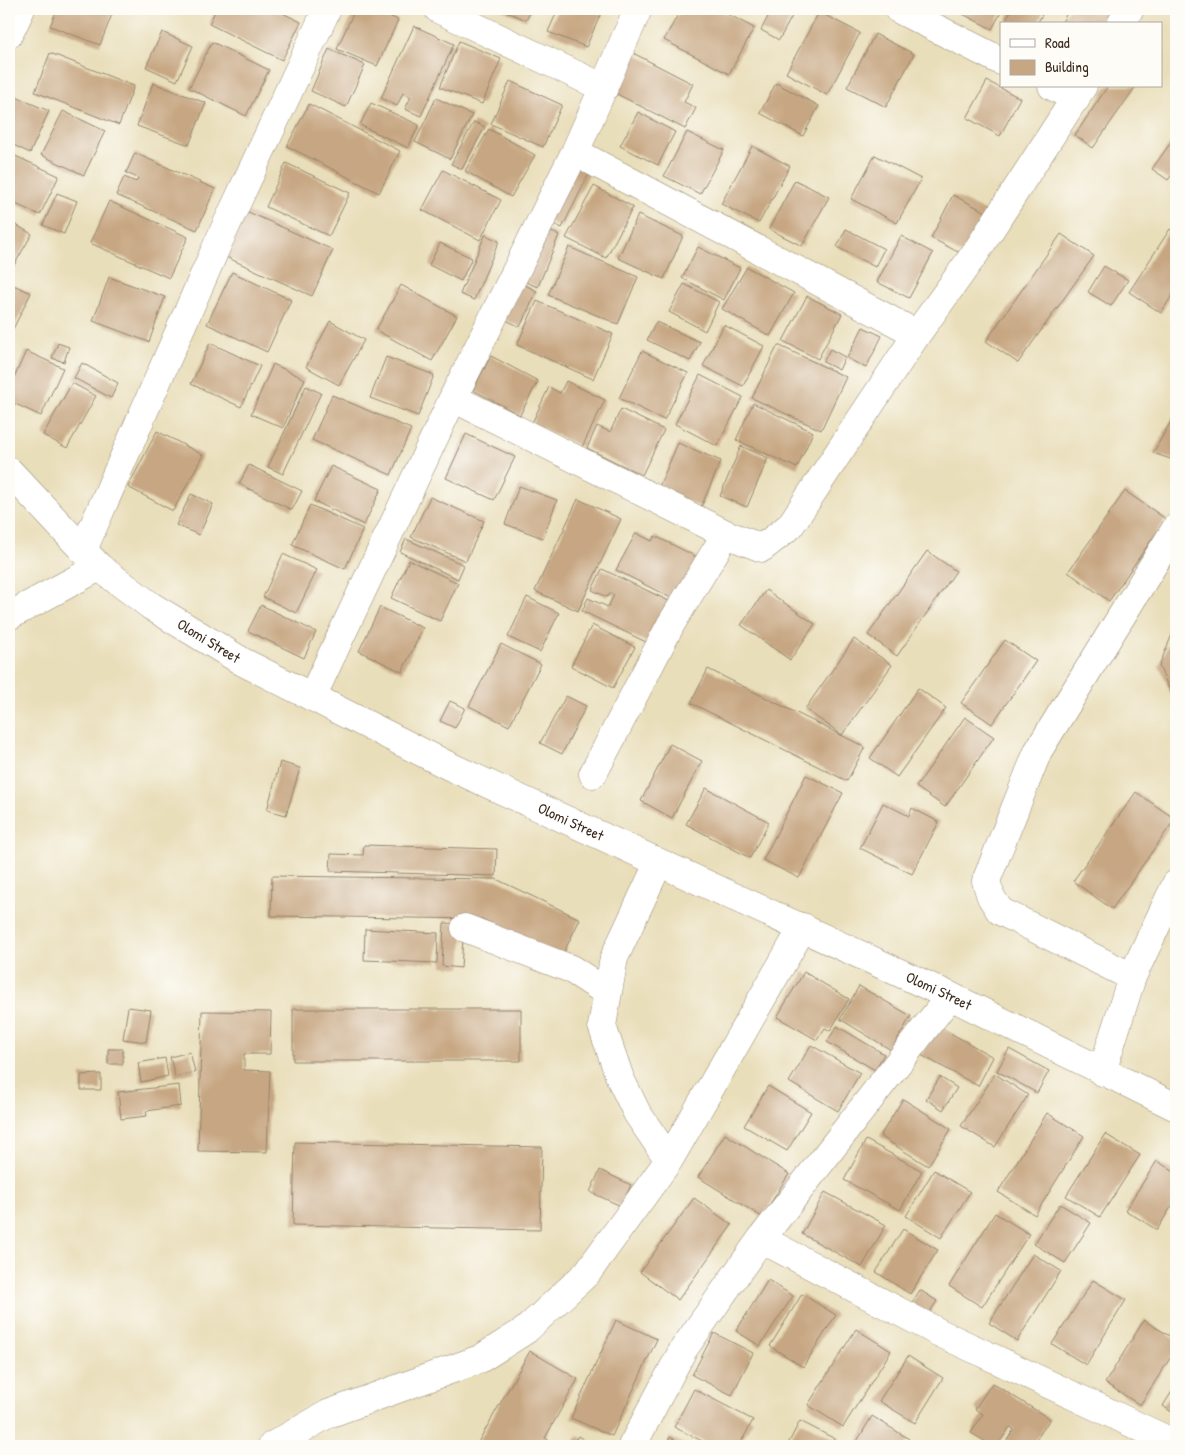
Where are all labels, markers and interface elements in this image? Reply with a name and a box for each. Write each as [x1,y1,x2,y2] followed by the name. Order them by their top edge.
[1000,22,1162,88] legend
[1045,32,1070,53] text: Road
[1045,56,1089,77] text: Building
[173,613,245,668] street label: Olomi Street
[535,797,608,846] street label: Olomi Street
[903,966,976,1015] street label: Olomi Street

